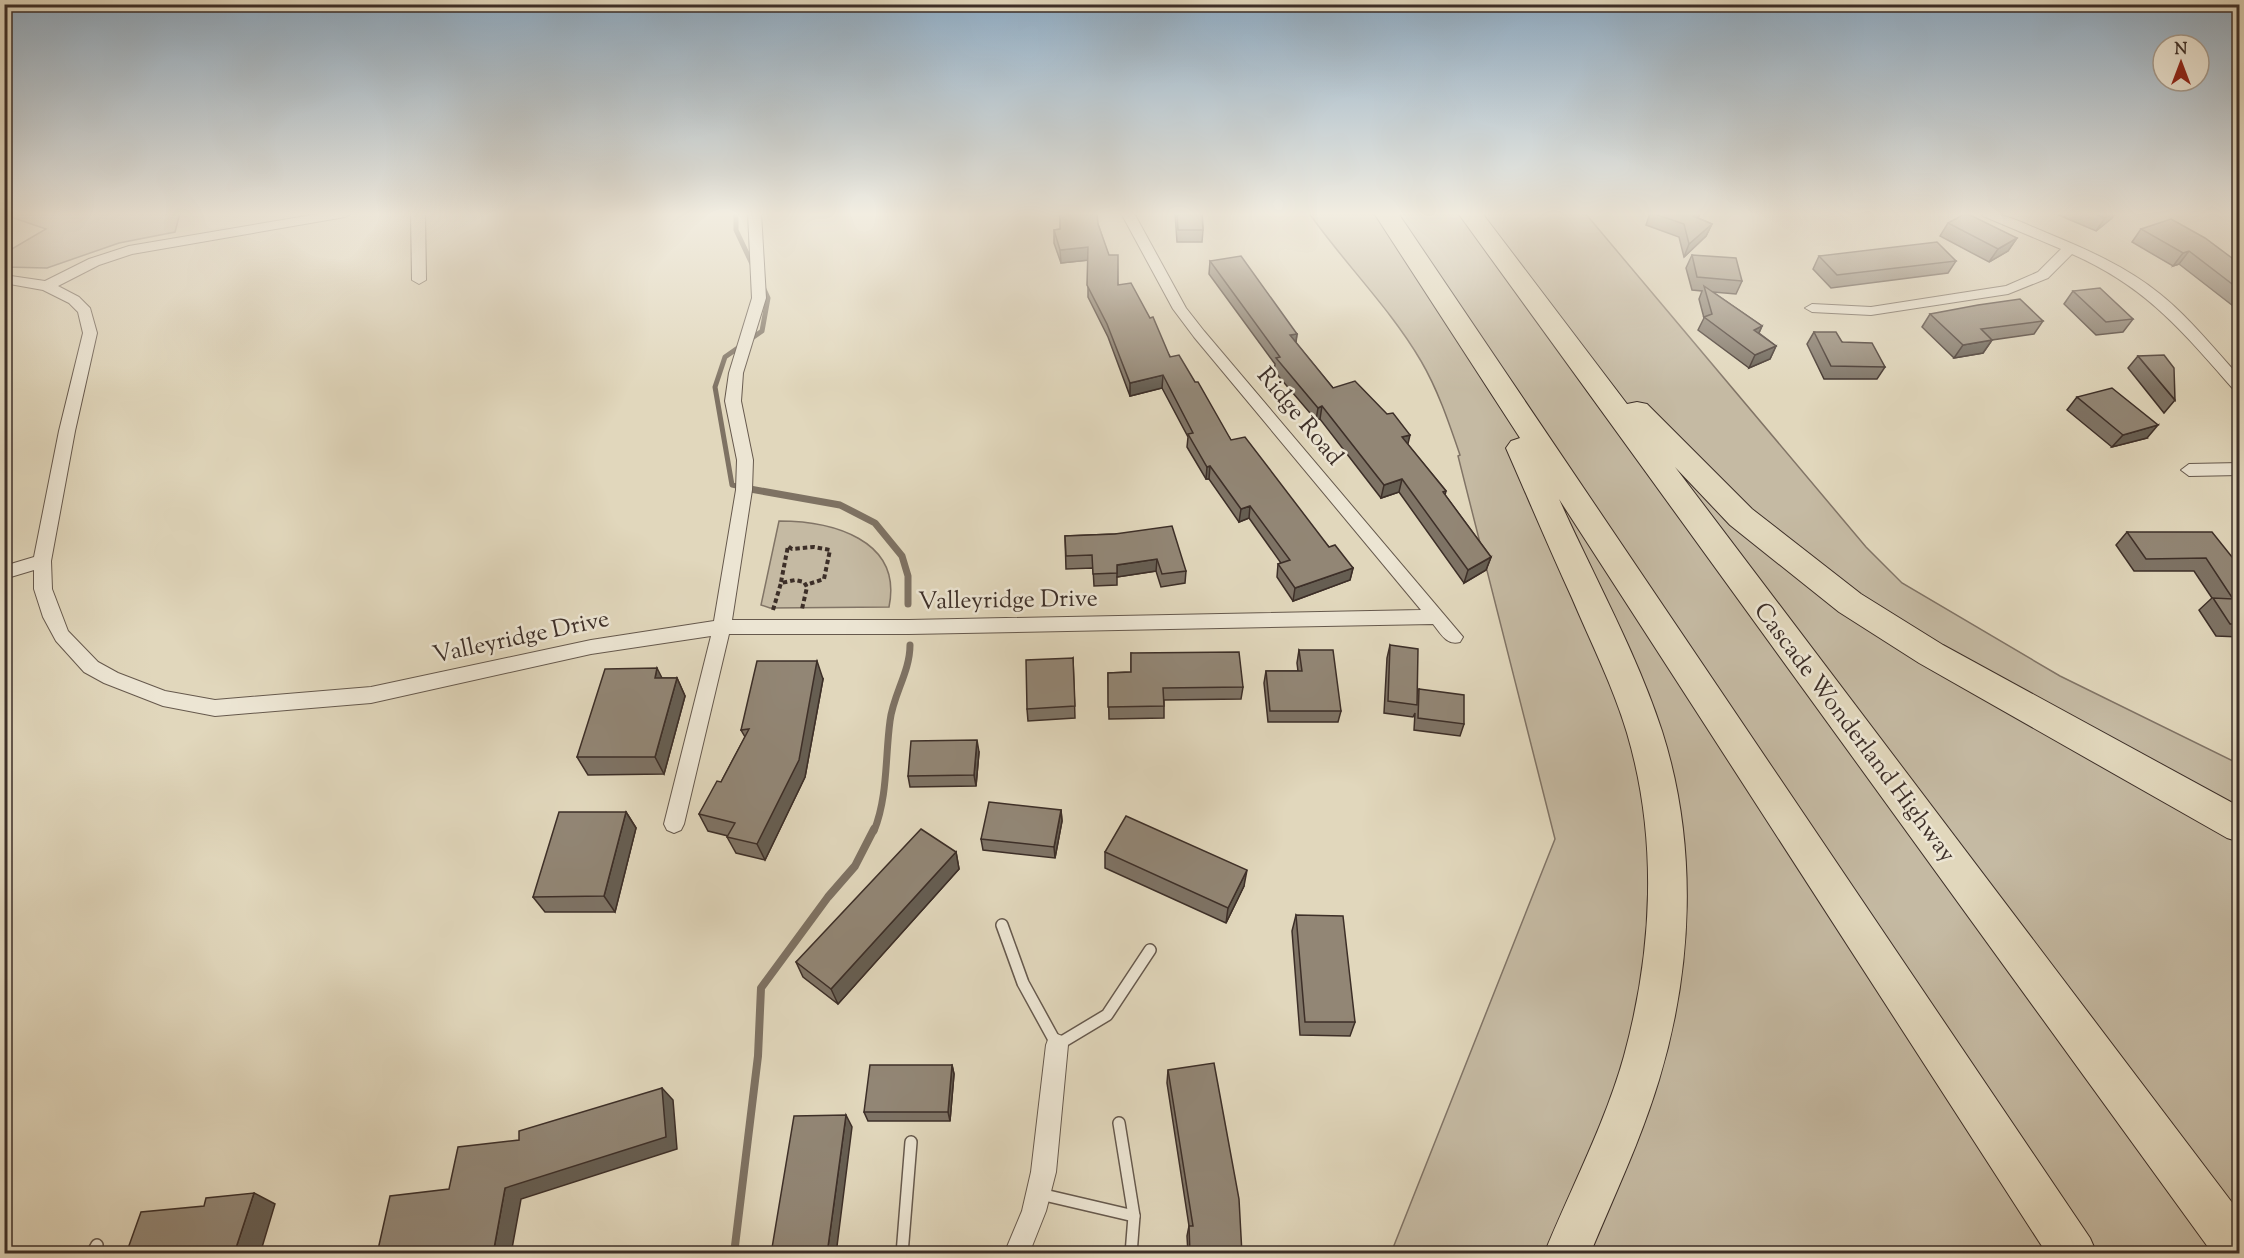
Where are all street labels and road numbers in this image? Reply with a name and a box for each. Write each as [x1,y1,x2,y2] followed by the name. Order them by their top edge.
[1248,360,1351,474] street label: Ridge Road
[918,582,1098,620] street label: Valleyridge Drive
[1745,596,1963,870] street label: Cascade Wonderland Highway
[430,603,612,673] street label: Valleyridge Drive

